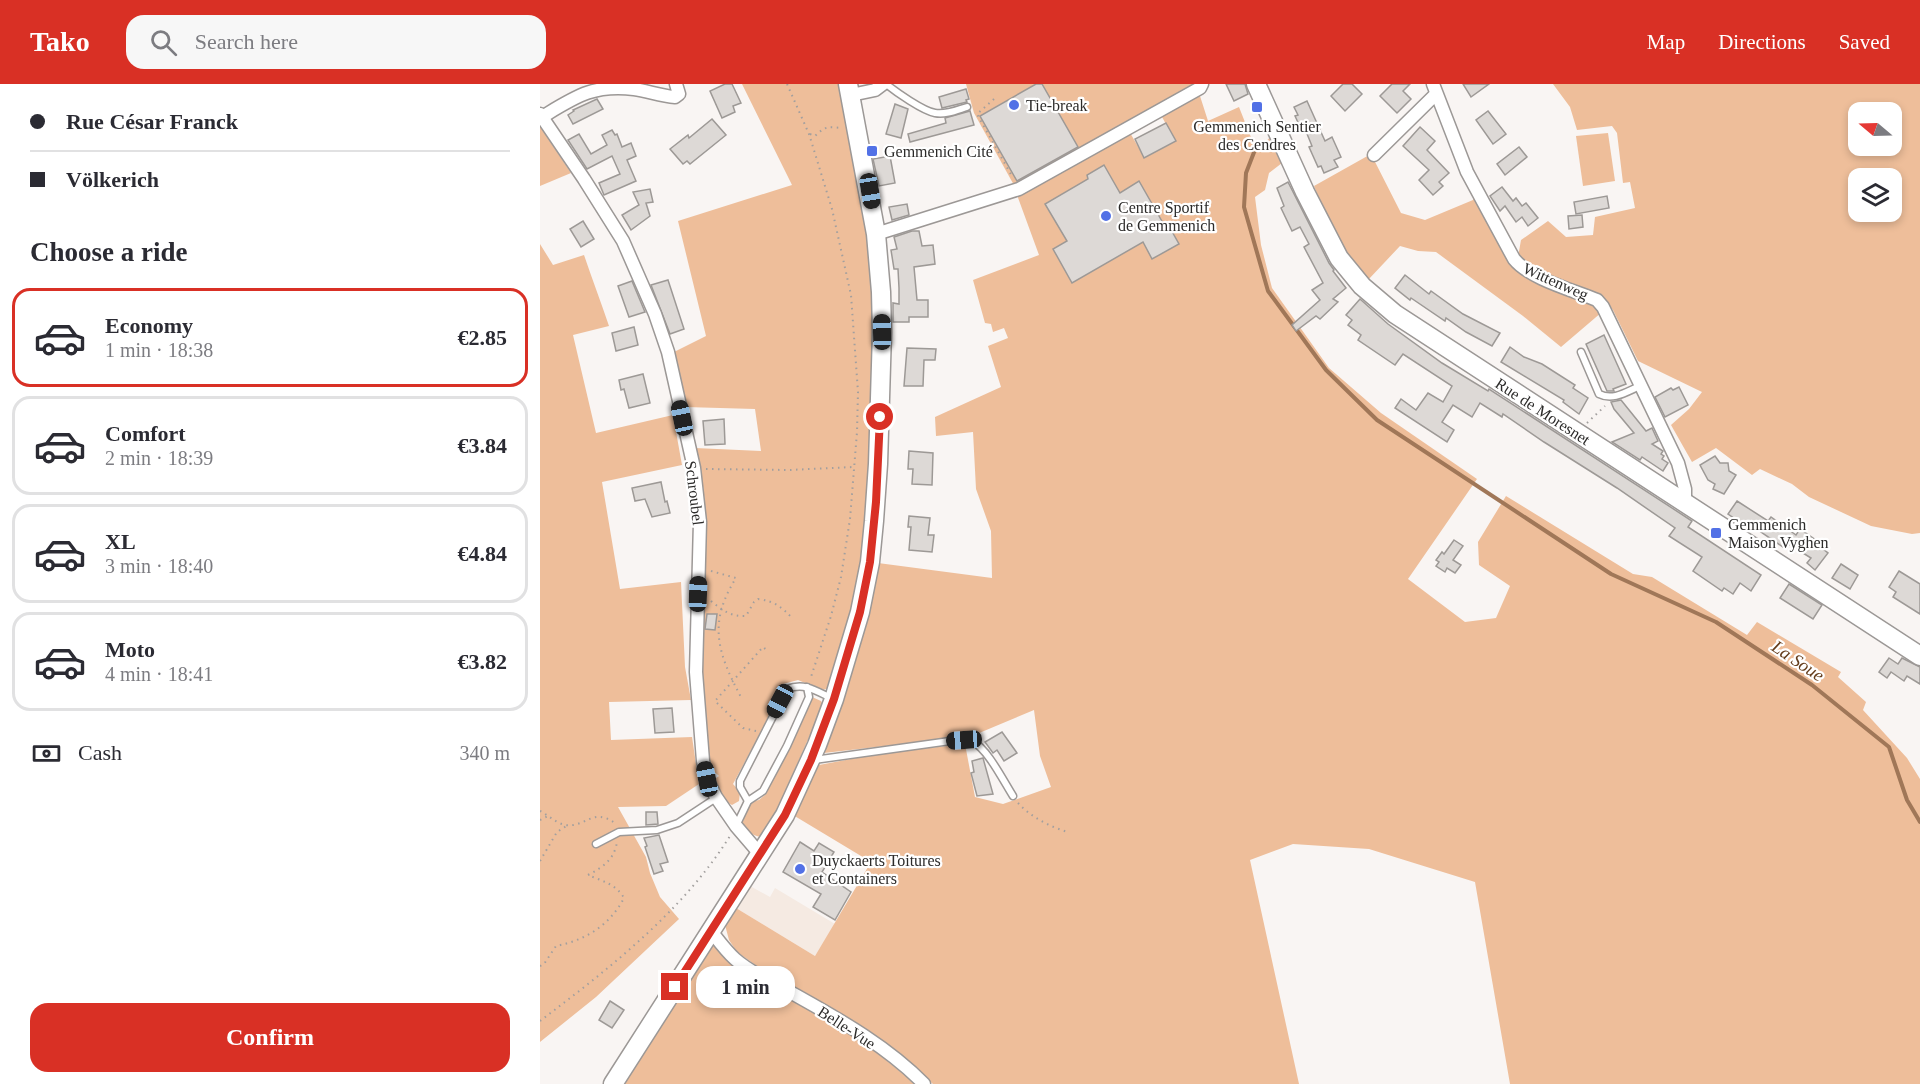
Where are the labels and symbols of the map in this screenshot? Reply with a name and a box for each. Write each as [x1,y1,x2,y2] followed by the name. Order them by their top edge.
[1026,97,1088,114] place label: Tie-break
[1007,98,1021,112] marker: Tie-break
[1250,100,1264,114] marker: Gemmenich Sentier des Cendres
[1848,102,1902,156] north arrow
[1193,118,1321,153] place label: Gemmenich Sentier des Cendres
[884,143,993,160] place label: Gemmenich Cité
[865,144,879,158] marker: Gemmenich Cité
[858,172,882,210] car
[1118,199,1215,234] place label: Centre Sportif de Gemmenich
[1099,209,1113,223] marker: Centre Sportif de Gemmenich
[1520,260,1591,304] street label: Wittenweg
[873,314,891,350] car
[1492,375,1594,449] street label: Rue de Moresnet
[669,399,695,437] car
[866,403,893,430] route start
[682,460,707,527] street label: Schroubel
[1728,516,1829,552] place label: Gemmenich Maison Vyghen
[1709,526,1723,540] marker: Gemmenich Maison Vyghen
[688,576,708,612] car
[1767,636,1828,686] water label: La Soue
[764,681,796,721] car
[945,730,983,750] car
[695,760,719,798] car
[812,852,941,887] place label: Duyckaerts Toitures et Containers
[793,862,807,876] marker: Duyckaerts Toitures et Containers
[696,966,795,1008] callout: 1 min
[661,973,688,1000] route end
[815,1003,879,1052] street label: Belle-Vue

